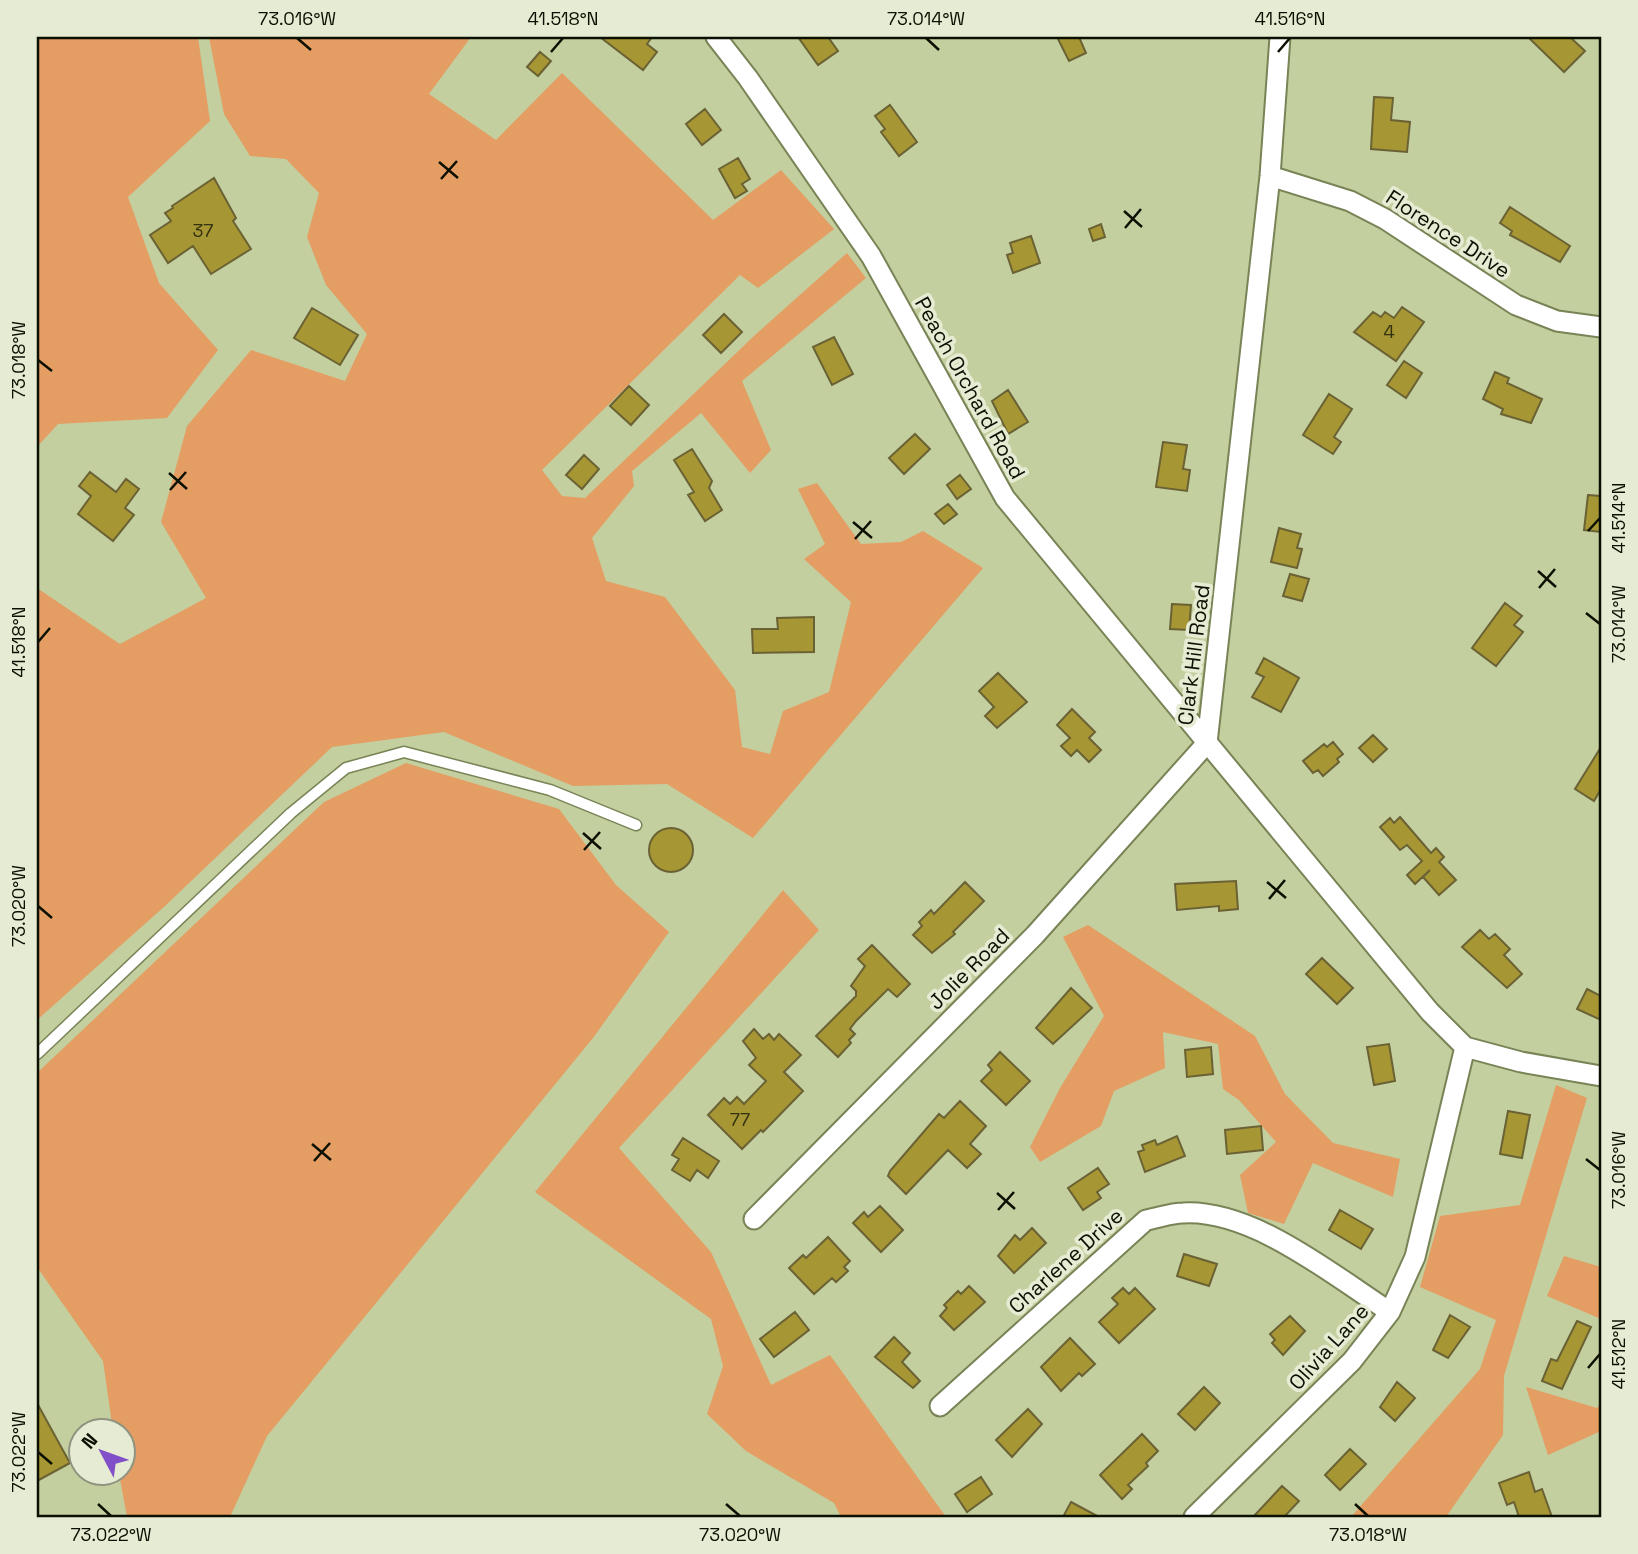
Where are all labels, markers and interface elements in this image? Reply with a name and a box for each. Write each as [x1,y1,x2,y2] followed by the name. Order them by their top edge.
[258,7,336,30] text: 73.016°W
[528,7,598,30] text: 41.518°N
[887,7,965,30] text: 73.014°W
[1255,7,1325,30] text: 41.516°N
[1381,183,1516,284] street label: Florence Drive
[192,219,214,242] house number: 37
[909,292,1032,484] street label: Peach Orchard Road
[1383,320,1395,343] house number: 4
[7,321,30,399] text: 73.018°W
[1607,483,1630,554] text: 41.514°N
[1171,583,1216,727] street label: Clark Hill Road
[1607,585,1630,663] text: 73.014°W
[7,607,30,677] text: 41.518°N
[7,865,30,947] text: 73.020°W
[922,922,1015,1015] street label: Jolie Road
[730,1108,750,1131] house number: 77
[1607,1131,1630,1209] text: 73.016°W
[1003,1202,1129,1319] street label: Charlene Drive
[1283,1298,1375,1396] street label: Olivia Lane
[1607,1319,1630,1389] text: 41.512°N
[7,1411,30,1493] text: 73.022°W
[66,1418,136,1488] north arrow
[76,1428,103,1454] text: N
[70,1523,152,1546] text: 73.022°W
[699,1523,781,1546] text: 73.020°W
[1329,1523,1407,1546] text: 73.018°W

